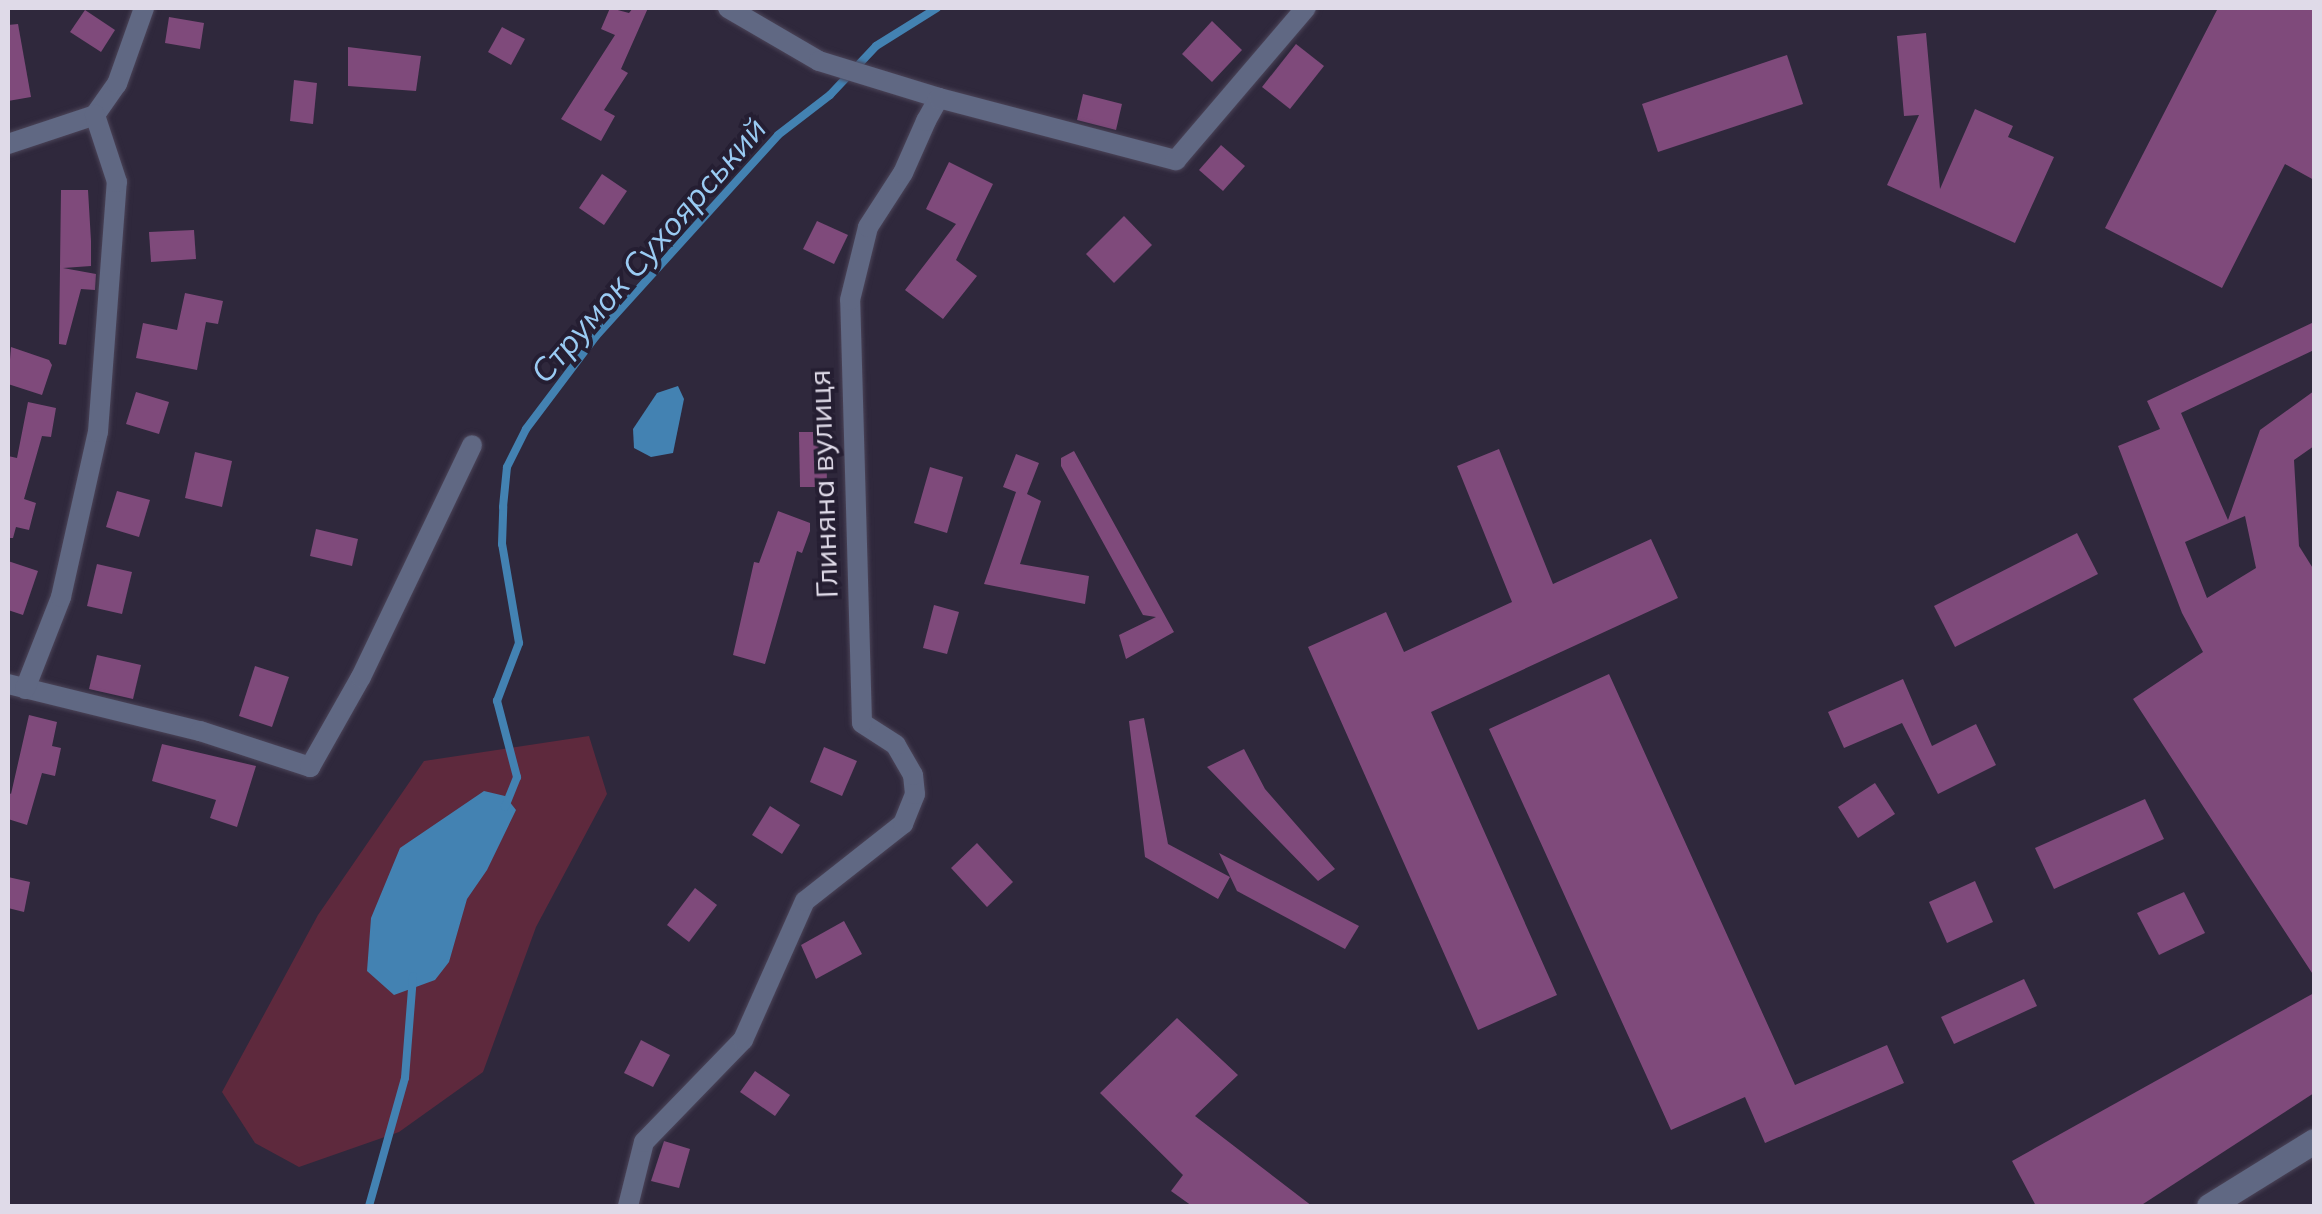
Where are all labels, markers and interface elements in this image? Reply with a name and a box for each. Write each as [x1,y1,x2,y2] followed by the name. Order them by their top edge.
[522,109,774,391] water label: Струмок Сухоярський
[801,369,845,599] street label: Глиняна вулиця

